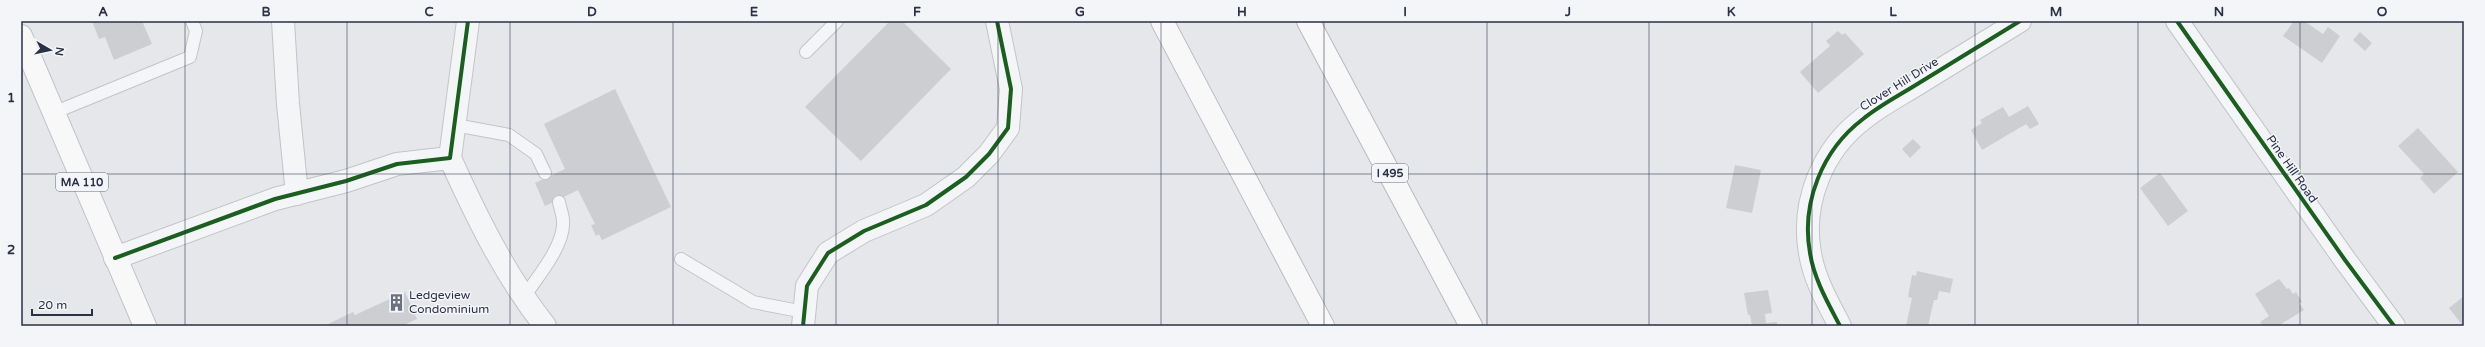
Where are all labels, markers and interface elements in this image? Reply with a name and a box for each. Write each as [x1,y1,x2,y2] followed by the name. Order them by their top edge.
[98,4,108,20] text: A
[261,4,271,20] text: B
[424,4,434,20] text: C
[587,4,597,20] text: D
[750,4,758,20] text: E
[913,4,921,20] text: F
[1075,4,1085,20] text: G
[1237,4,1247,20] text: H
[1403,4,1407,20] text: I
[1564,4,1571,20] text: J
[1727,4,1736,20] text: K
[1889,4,1897,20] text: L
[2050,4,2062,20] text: M
[2214,4,2224,20] text: N
[2377,4,2388,20] text: O
[30,30,70,70] north arrow
[52,46,66,57] text: N
[1857,54,1941,114] street label: Clover Hill Drive
[7,90,15,106] text: 1
[2264,132,2320,206] street label: Pine Hill Road
[1372,164,1408,182] road number: I 495
[56,173,108,191] road number: MA 110
[7,242,15,258] text: 2
[409,288,489,316] place label: Ledgeview Condominium
[32,291,92,317] scale bar
[386,292,406,312] building icon: Ledgeview Condominium
[38,298,67,312] text: 20 m

